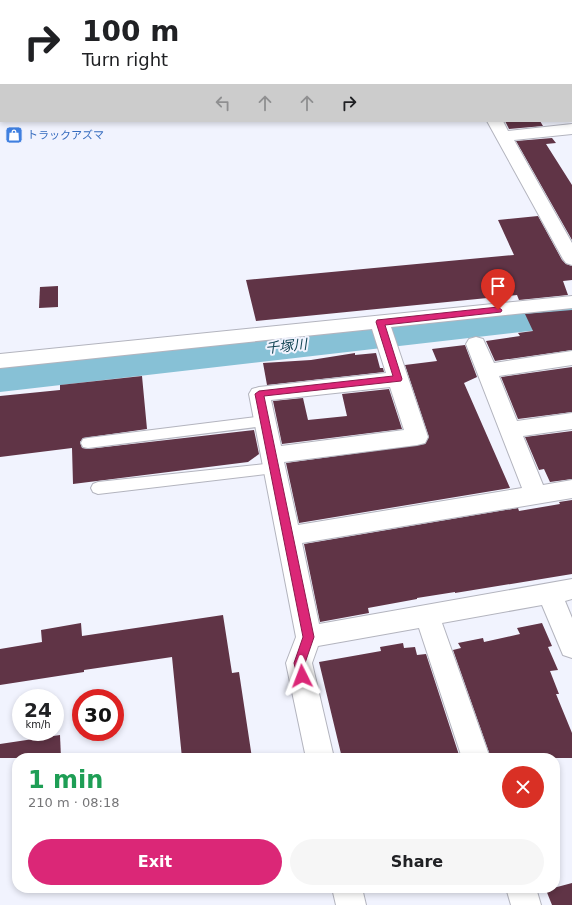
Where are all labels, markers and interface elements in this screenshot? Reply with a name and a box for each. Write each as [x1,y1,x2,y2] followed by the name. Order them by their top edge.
[82,15,179,48] text: 100 m
[16,16,68,68] icon: right
[82,49,168,70] text: Turn right
[212,92,234,114] icon: left
[254,92,276,114] icon: ahead
[296,92,318,114] icon: ahead
[338,92,360,114] icon: right
[4,125,24,145] shop icon: トラックアズマ
[27,129,104,142] place label: トラックアズマ
[481,269,515,310] pin
[487,275,509,297] icon: arrive
[264,336,310,356] water label: 千塚川
[281,655,323,697] position arrow
[72,689,124,741] speed limit sign: 30
[24,698,52,722] text: 24
[25,719,51,730] text: km/h
[28,766,103,794] text: 1 min
[502,766,544,808] button: close
[28,795,119,810] text: 210 m · 08:18
[28,839,282,885] button: Exit
[290,839,544,885] button: Share

